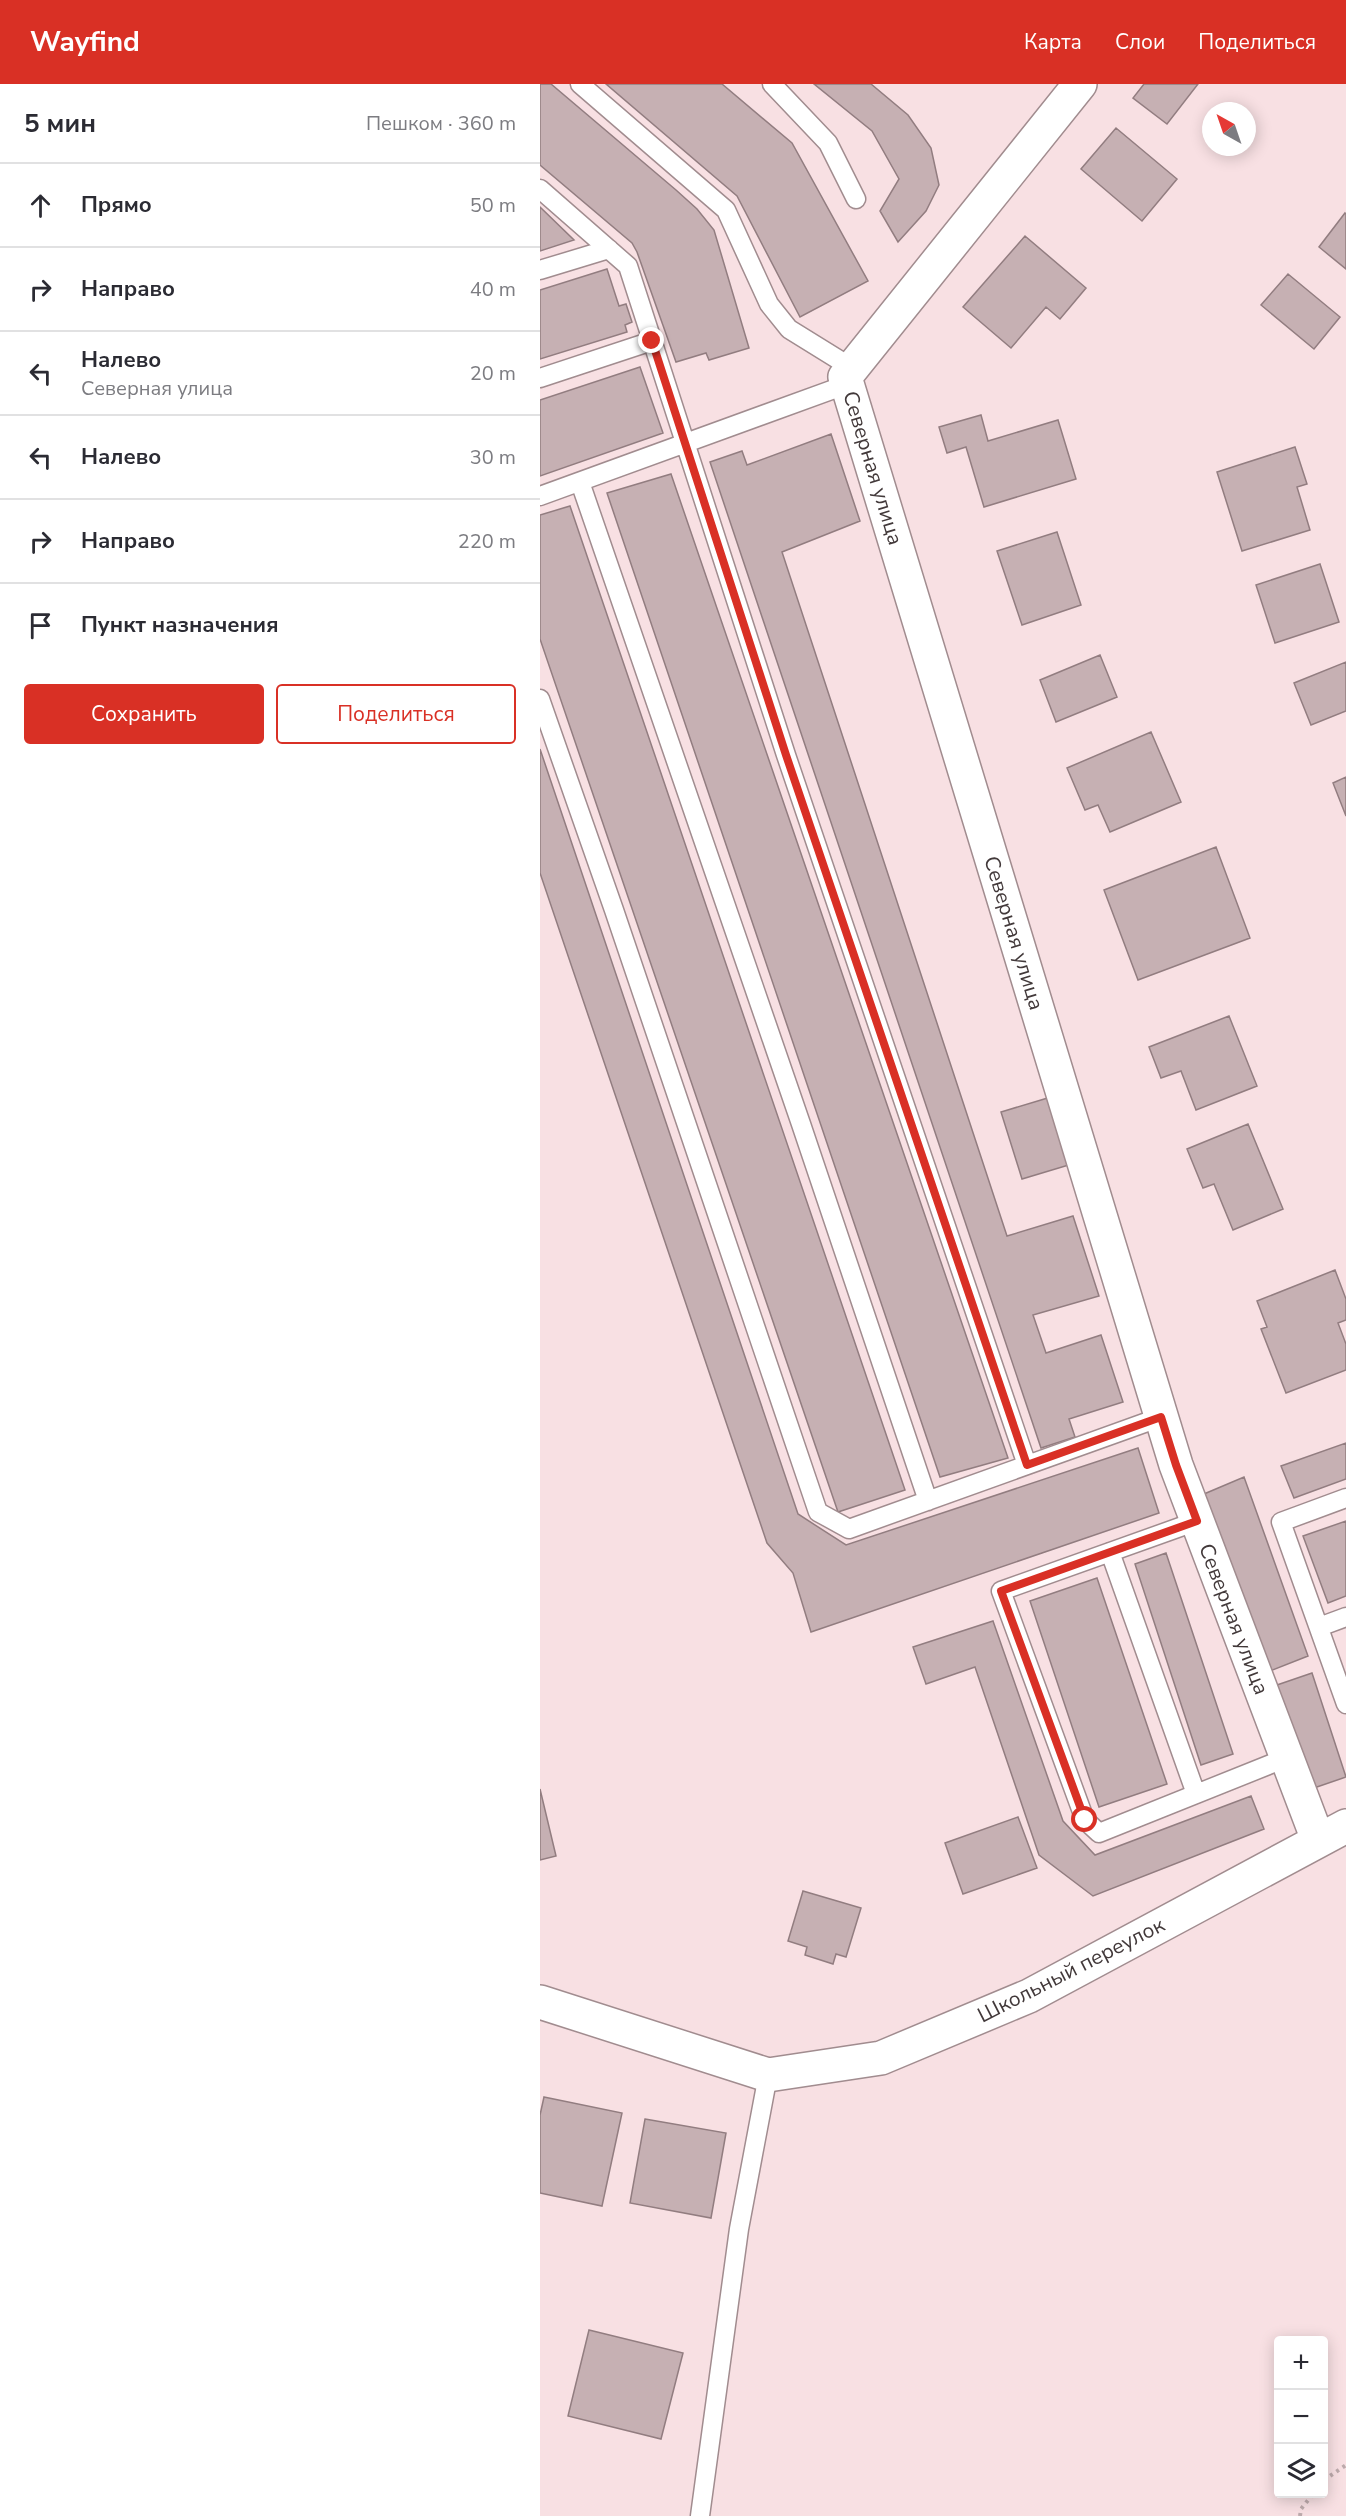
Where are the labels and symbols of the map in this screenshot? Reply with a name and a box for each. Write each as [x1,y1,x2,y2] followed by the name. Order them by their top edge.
[1202,102,1256,156] north arrow
[638,327,664,353] route end
[836,388,910,548] street label: Северная улица
[977,853,1051,1013] street label: Северная улица
[1192,1540,1276,1698] street label: Северная улица
[1071,1806,1097,1832] route start
[973,1910,1170,2029] street label: Школьный переулок

